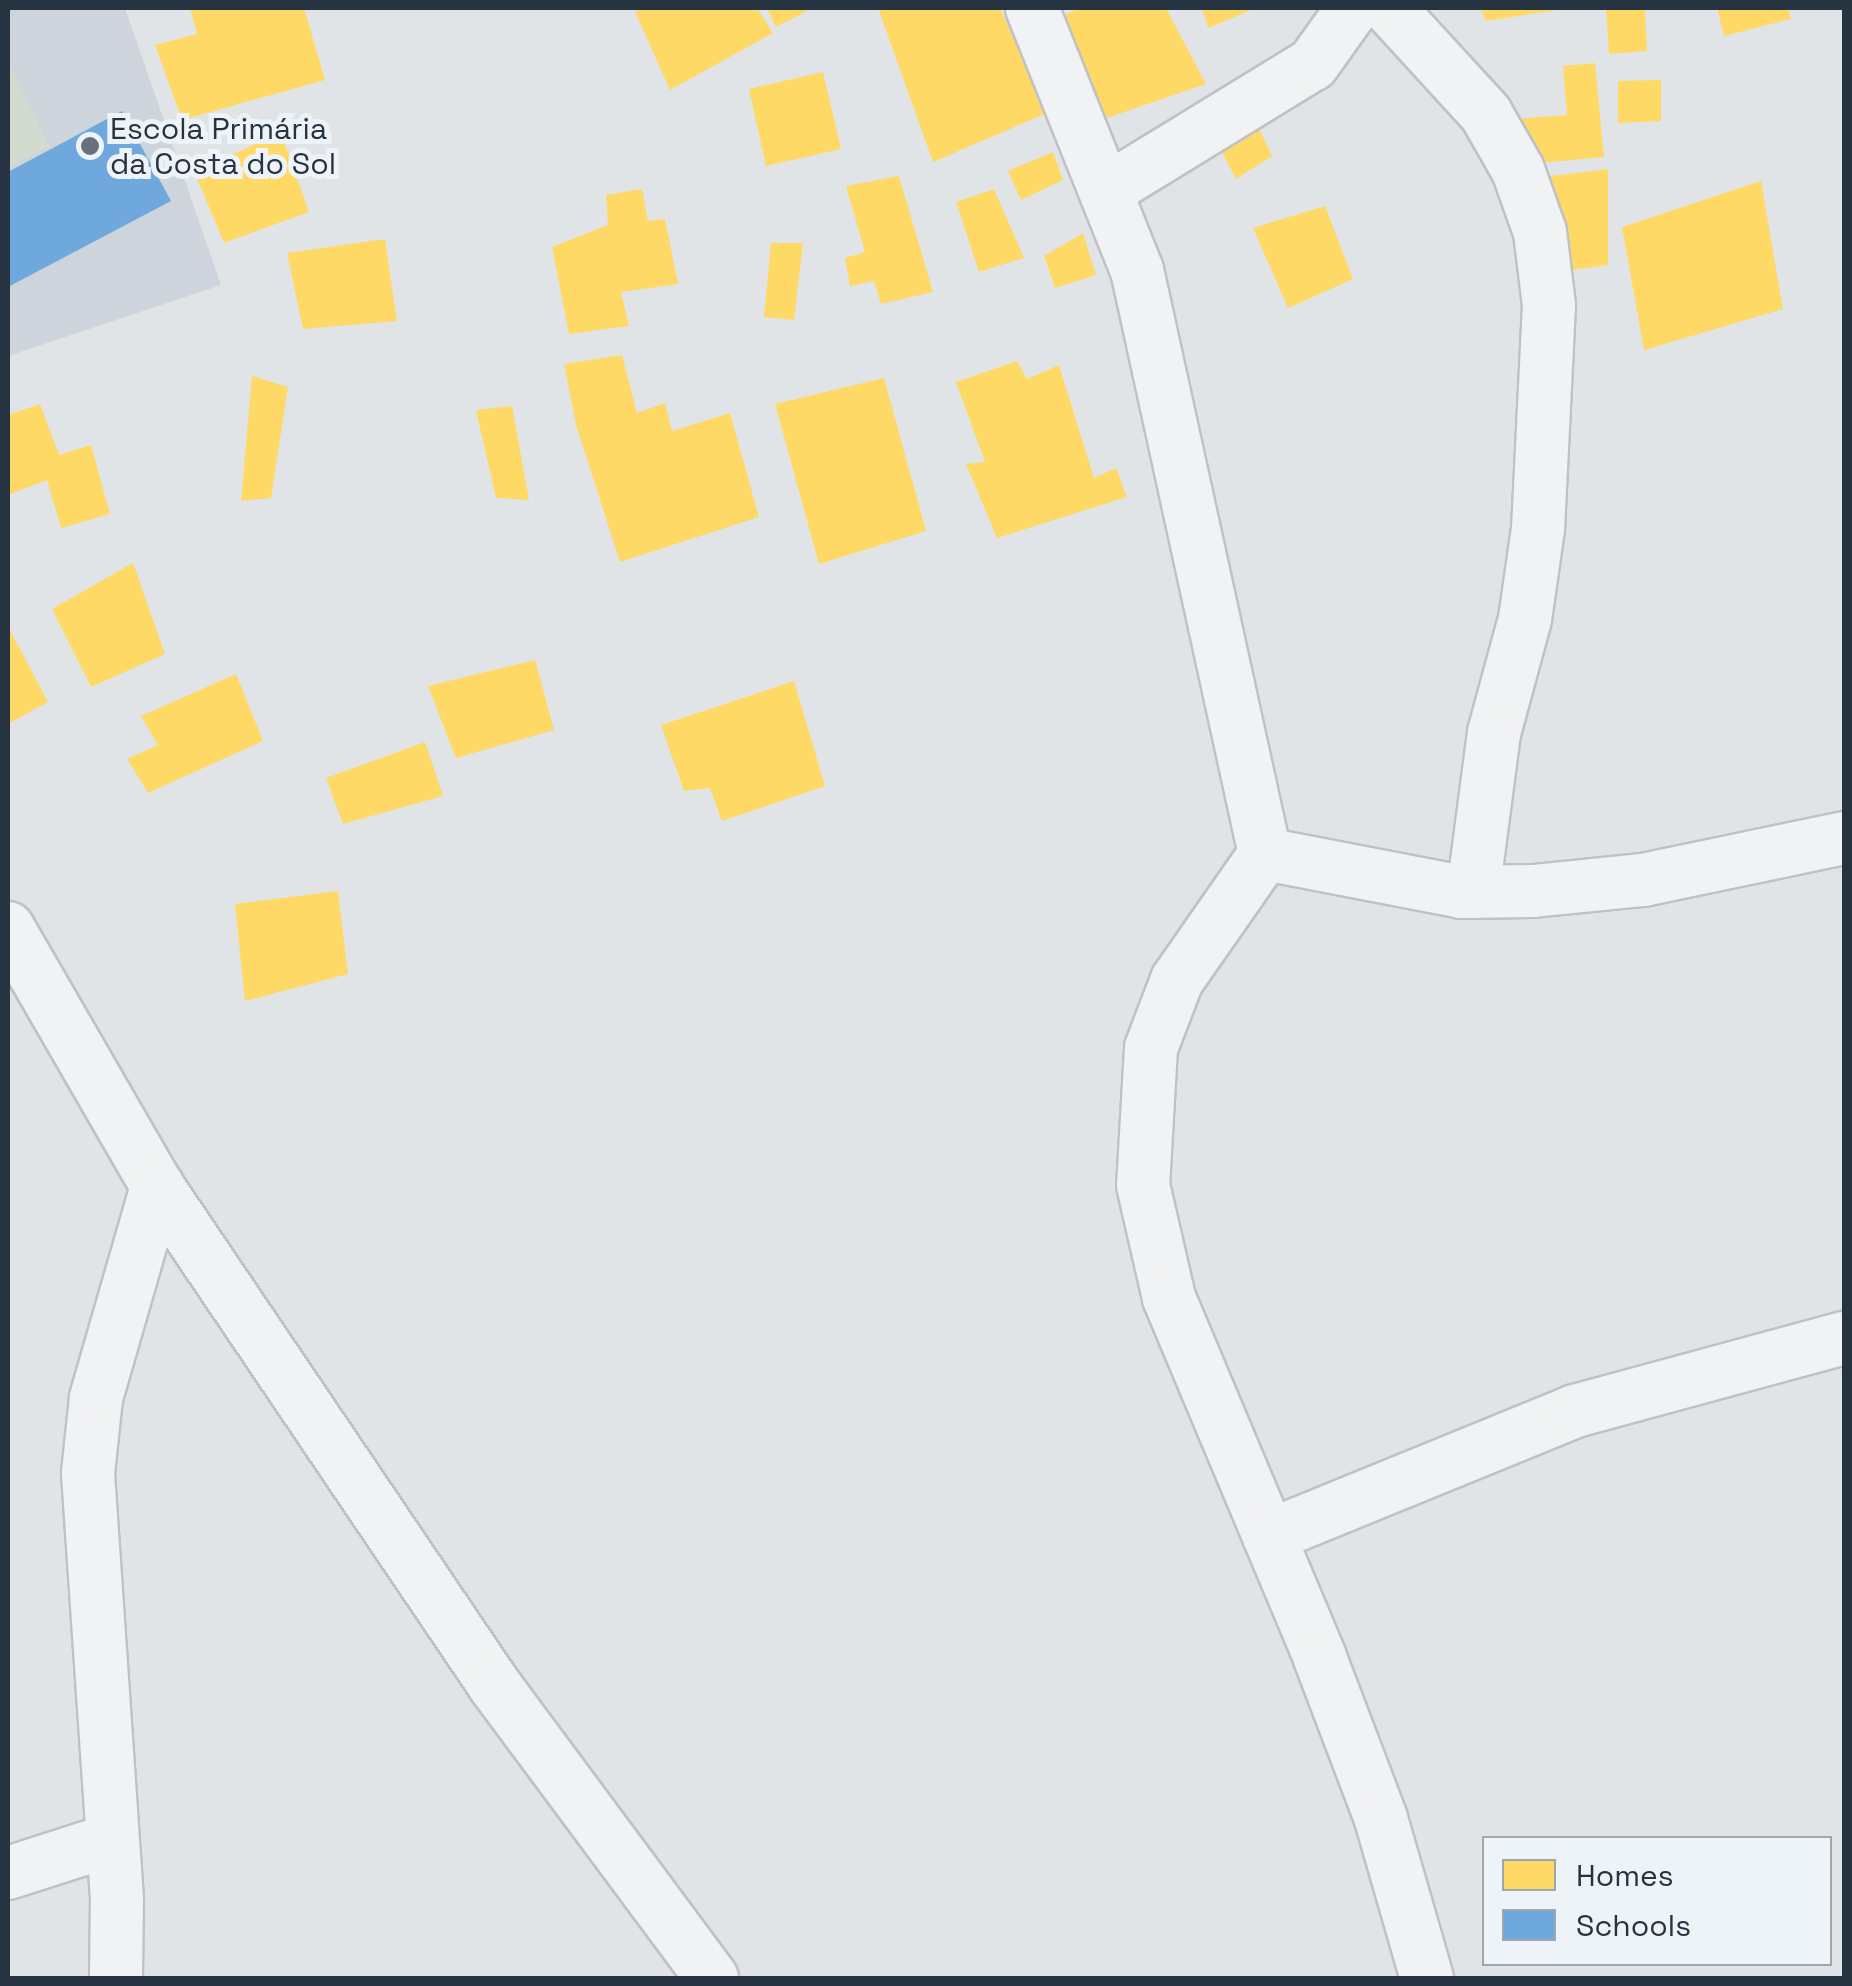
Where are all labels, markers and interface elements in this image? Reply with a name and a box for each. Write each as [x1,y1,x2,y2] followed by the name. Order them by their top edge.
[110,111,336,182] place label: Escola Primária da Costa do Sol
[79,135,101,157] marker: Escola Primária da Costa do Sol
[1482,1836,1832,1966] legend
[1576,1856,1674,1895] text: Homes
[1576,1906,1691,1945] text: Schools

